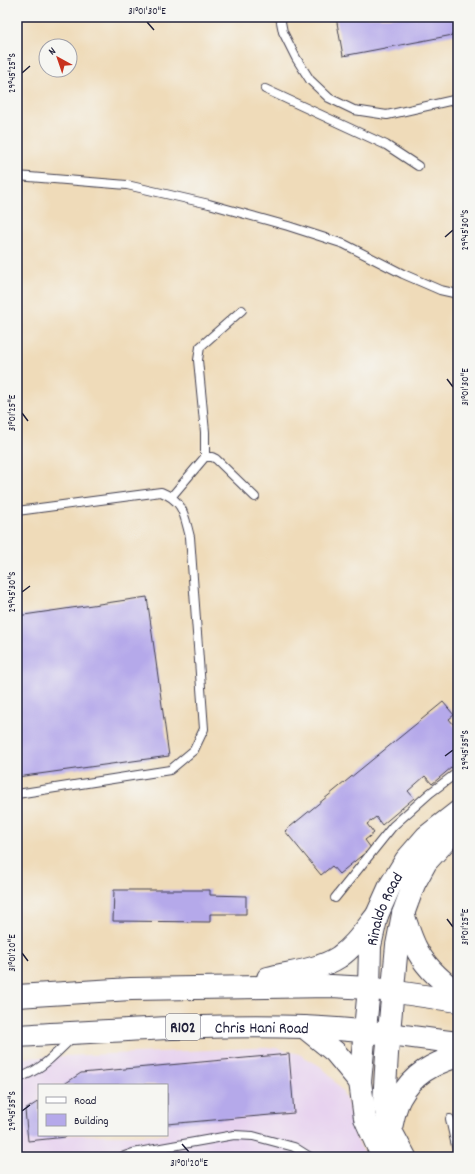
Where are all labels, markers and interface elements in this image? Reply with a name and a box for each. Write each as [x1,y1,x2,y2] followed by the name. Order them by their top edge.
[128,5,166,19] text: 31°01'30"E
[38,38,78,78] north arrow
[46,44,61,60] text: N
[6,53,20,93] text: 29°45'25"S
[459,210,473,250] text: 29°45'30"S
[459,368,473,406] text: 31°01'30"E
[6,394,20,431] text: 31°01'25"E
[6,572,20,612] text: 29°45'30"S
[459,730,473,770] text: 29°45'35"S
[361,869,410,948] street label: Rinaldo Road
[459,908,473,945] text: 31°01'25"E
[6,934,20,972] text: 31°01'20"E
[166,1014,200,1040] road number: R102
[214,1017,309,1041] street label: Chris Hani Road
[38,1084,168,1136] legend
[6,1091,20,1131] text: 29°45'35"S
[74,1093,96,1110] text: Road
[74,1113,109,1130] text: Building
[170,1157,208,1171] text: 31°01'20"E

